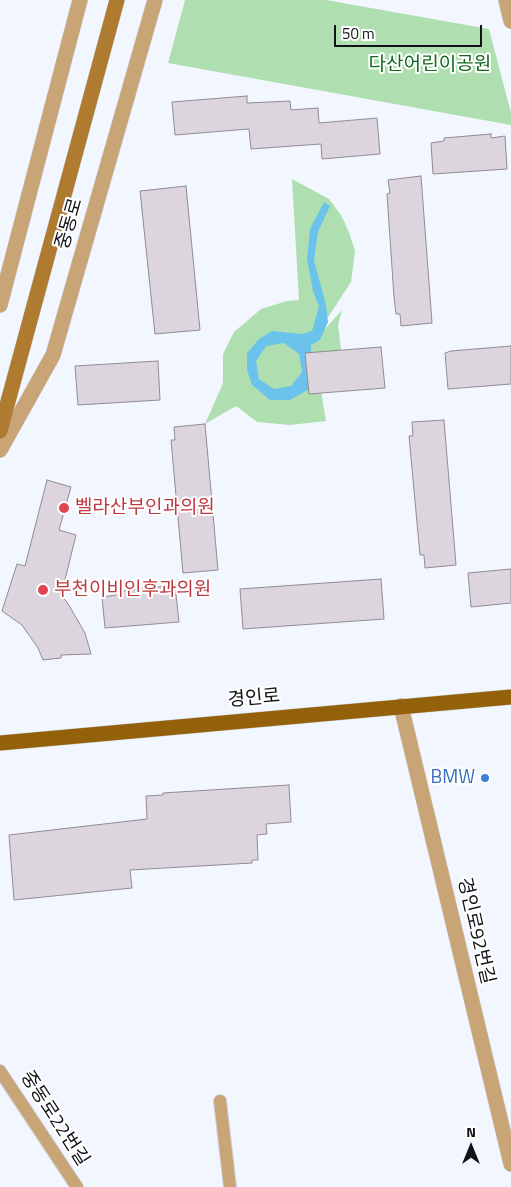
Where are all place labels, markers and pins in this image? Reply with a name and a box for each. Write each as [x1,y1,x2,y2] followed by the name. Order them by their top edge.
[75,497,215,519] place label: 벨라산부인과의원
[57,501,71,515] marker: 벨라산부인과의원
[54,579,211,601] place label: 부천이비인후과의원
[36,583,50,597] marker: 부천이비인후과의원
[431,767,475,789] place label: BMW
[479,772,491,784] marker: BMW

